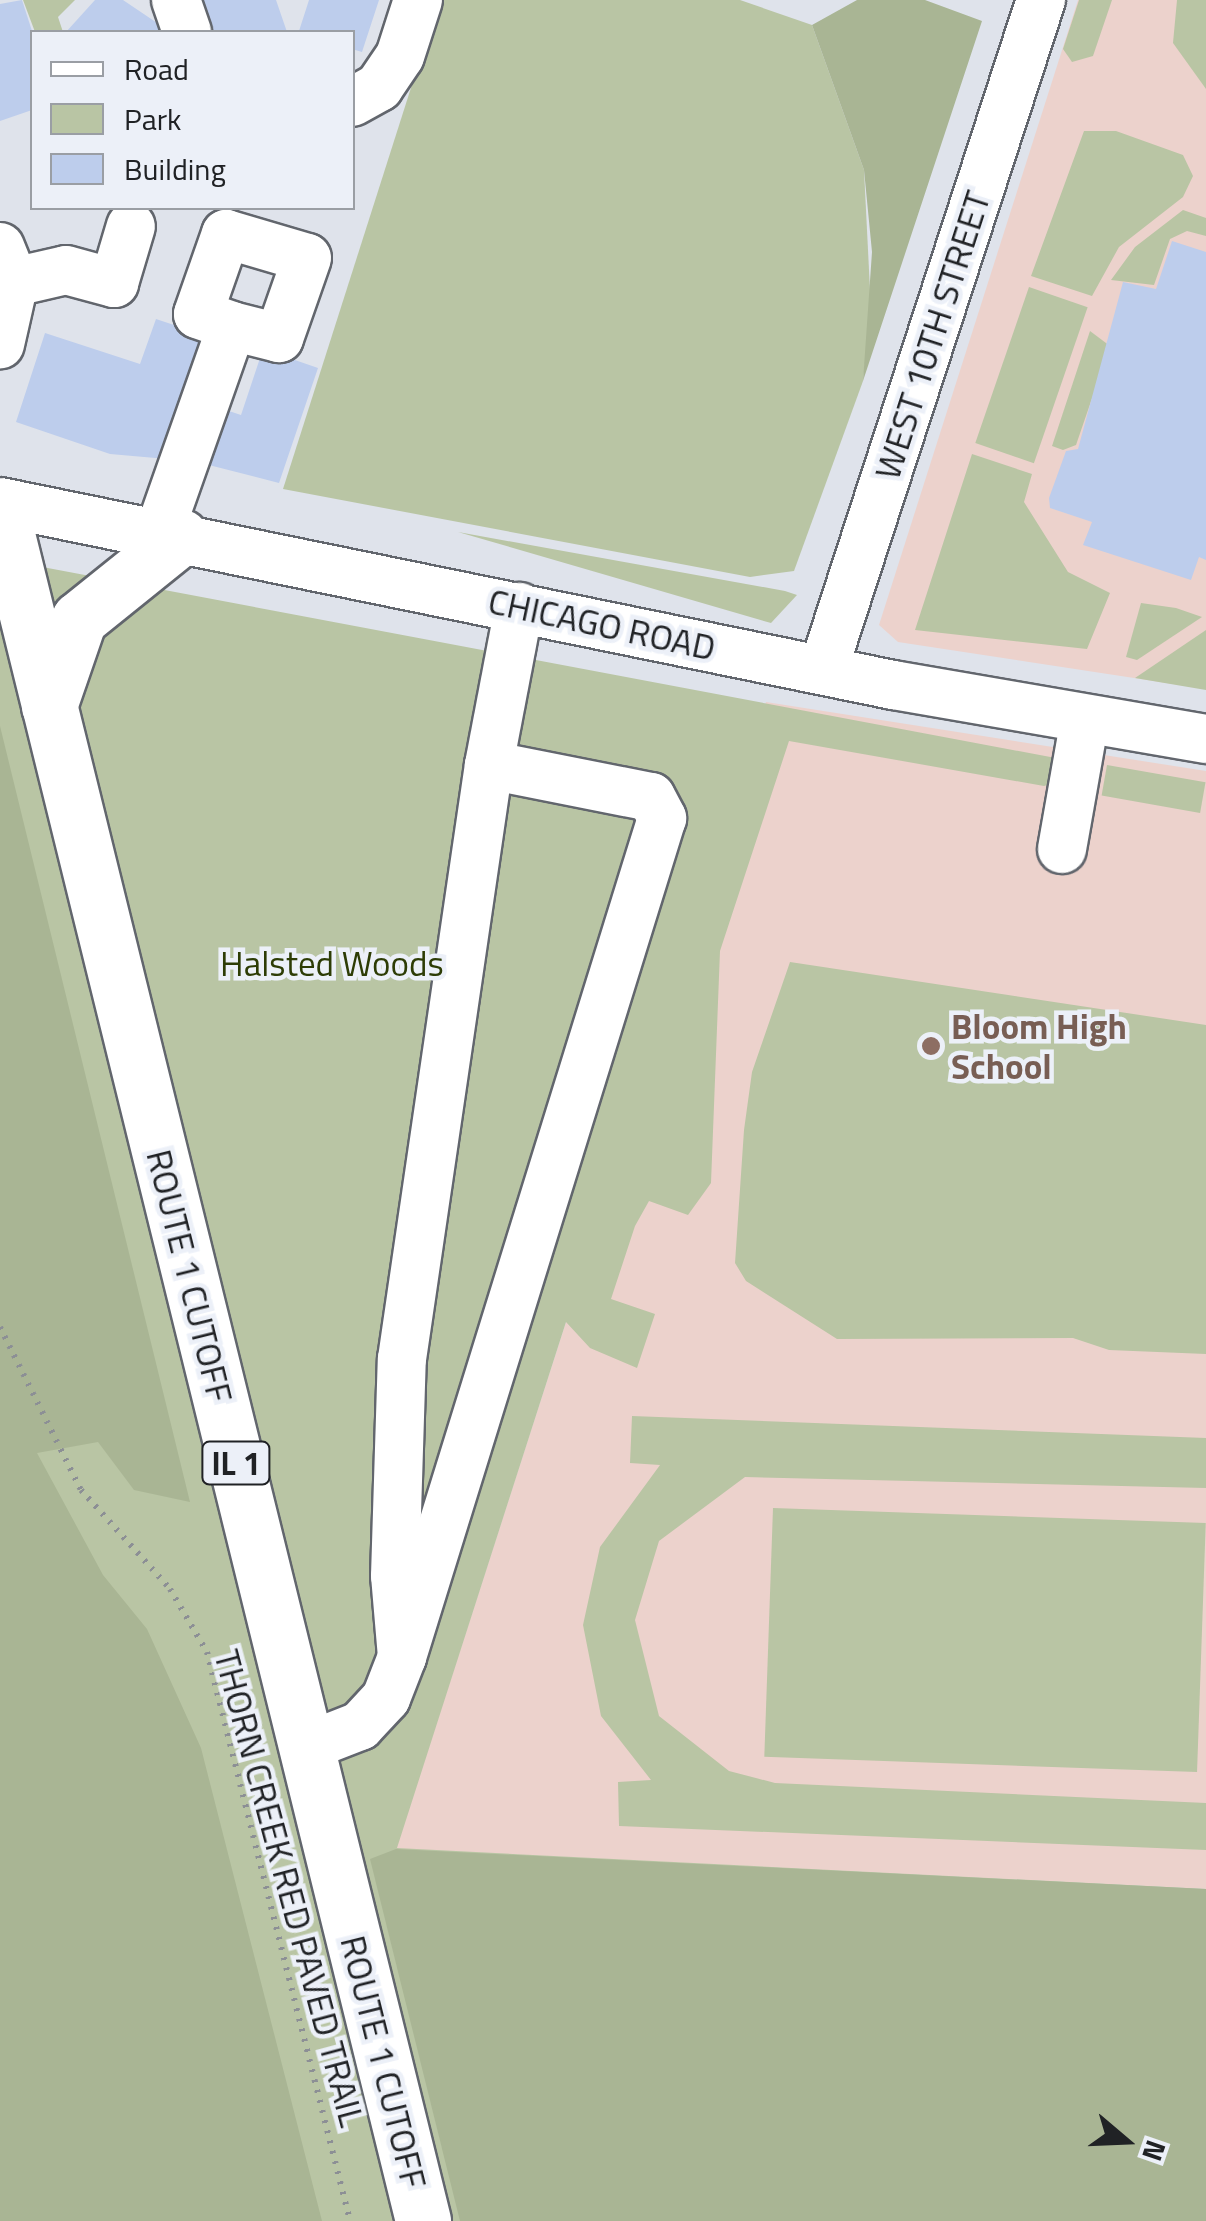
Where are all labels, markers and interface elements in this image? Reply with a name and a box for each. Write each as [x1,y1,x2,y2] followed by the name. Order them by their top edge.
[30,30,355,210] legend
[124,46,189,92] text: Road
[124,96,181,142] text: Park
[124,146,226,192] text: Building
[866,186,998,484] street label: WEST 10TH STREET
[485,579,719,669] street label: CHICAGO ROAD
[220,942,444,984] park label: Halsted Woods
[951,1005,1127,1087] place label: Bloom High School
[920,1035,942,1057] marker: Bloom High School
[138,1145,242,1407] street label: ROUTE 1 CUTOFF
[201,1436,271,1490] road number: IL 1
[206,1645,374,2131] street label: THORN CREEK RED PAVED TRAIL
[332,1931,436,2193] street label: ROUTE 1 CUTOFF
[1076,2091,1176,2191] north arrow
[1131,2135,1178,2167] text: N

